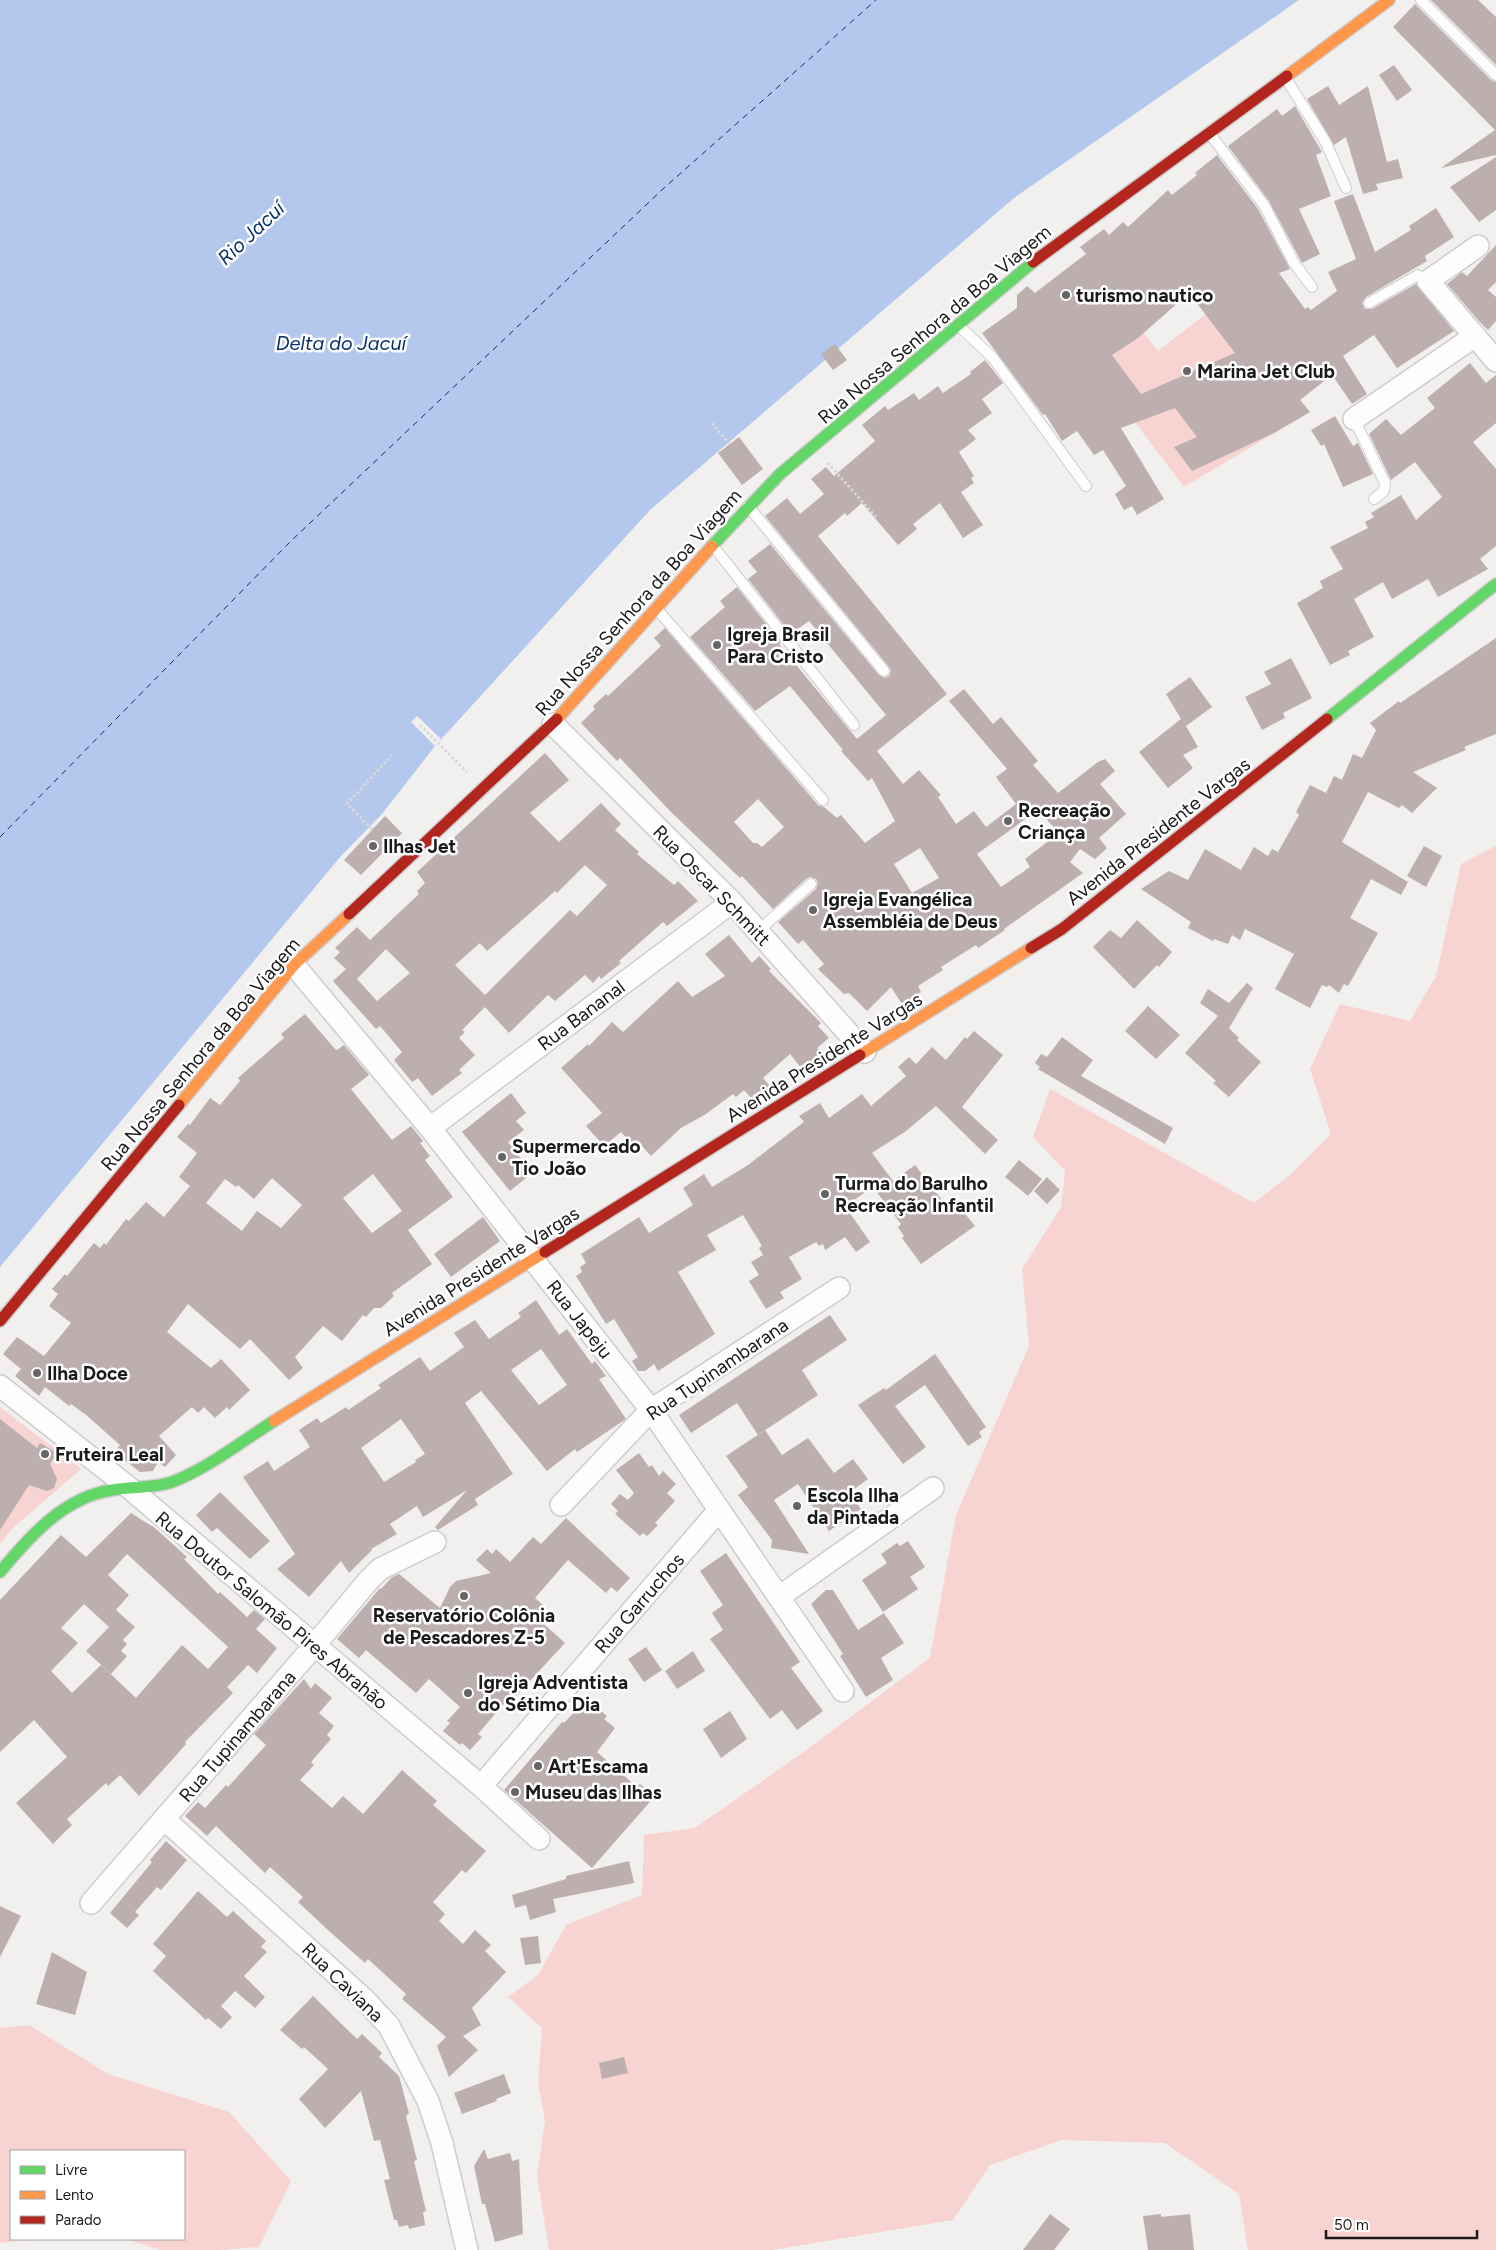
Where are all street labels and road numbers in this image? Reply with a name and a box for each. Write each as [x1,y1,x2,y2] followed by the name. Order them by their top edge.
[813,220,1056,429] street label: Rua Nossa Senhora da Boa Viagem
[530,484,746,720] street label: Rua Nossa Senhora da Boa Viagem
[1062,752,1255,910] street label: Avenida Presidente Vargas
[648,820,775,951] street label: Rua Oscar Schmitt
[96,933,305,1176] street label: Rua Nossa Senhora da Boa Viagem
[533,975,629,1056] street label: Rua Bananal
[722,988,927,1127] street label: Avenida Presidente Vargas
[379,1202,584,1341] street label: Avenida Presidente Vargas
[542,1275,618,1363] street label: Rua Japeju
[642,1313,793,1425] street label: Rua Tupinambarana
[151,1506,392,1714] street label: Rua Doutor Salomão Pires Abrahão
[590,1548,689,1658] street label: Rua Garruchos
[174,1666,301,1807] street label: Rua Tupinambarana
[297,1938,388,2027] street label: Rua Caviana

